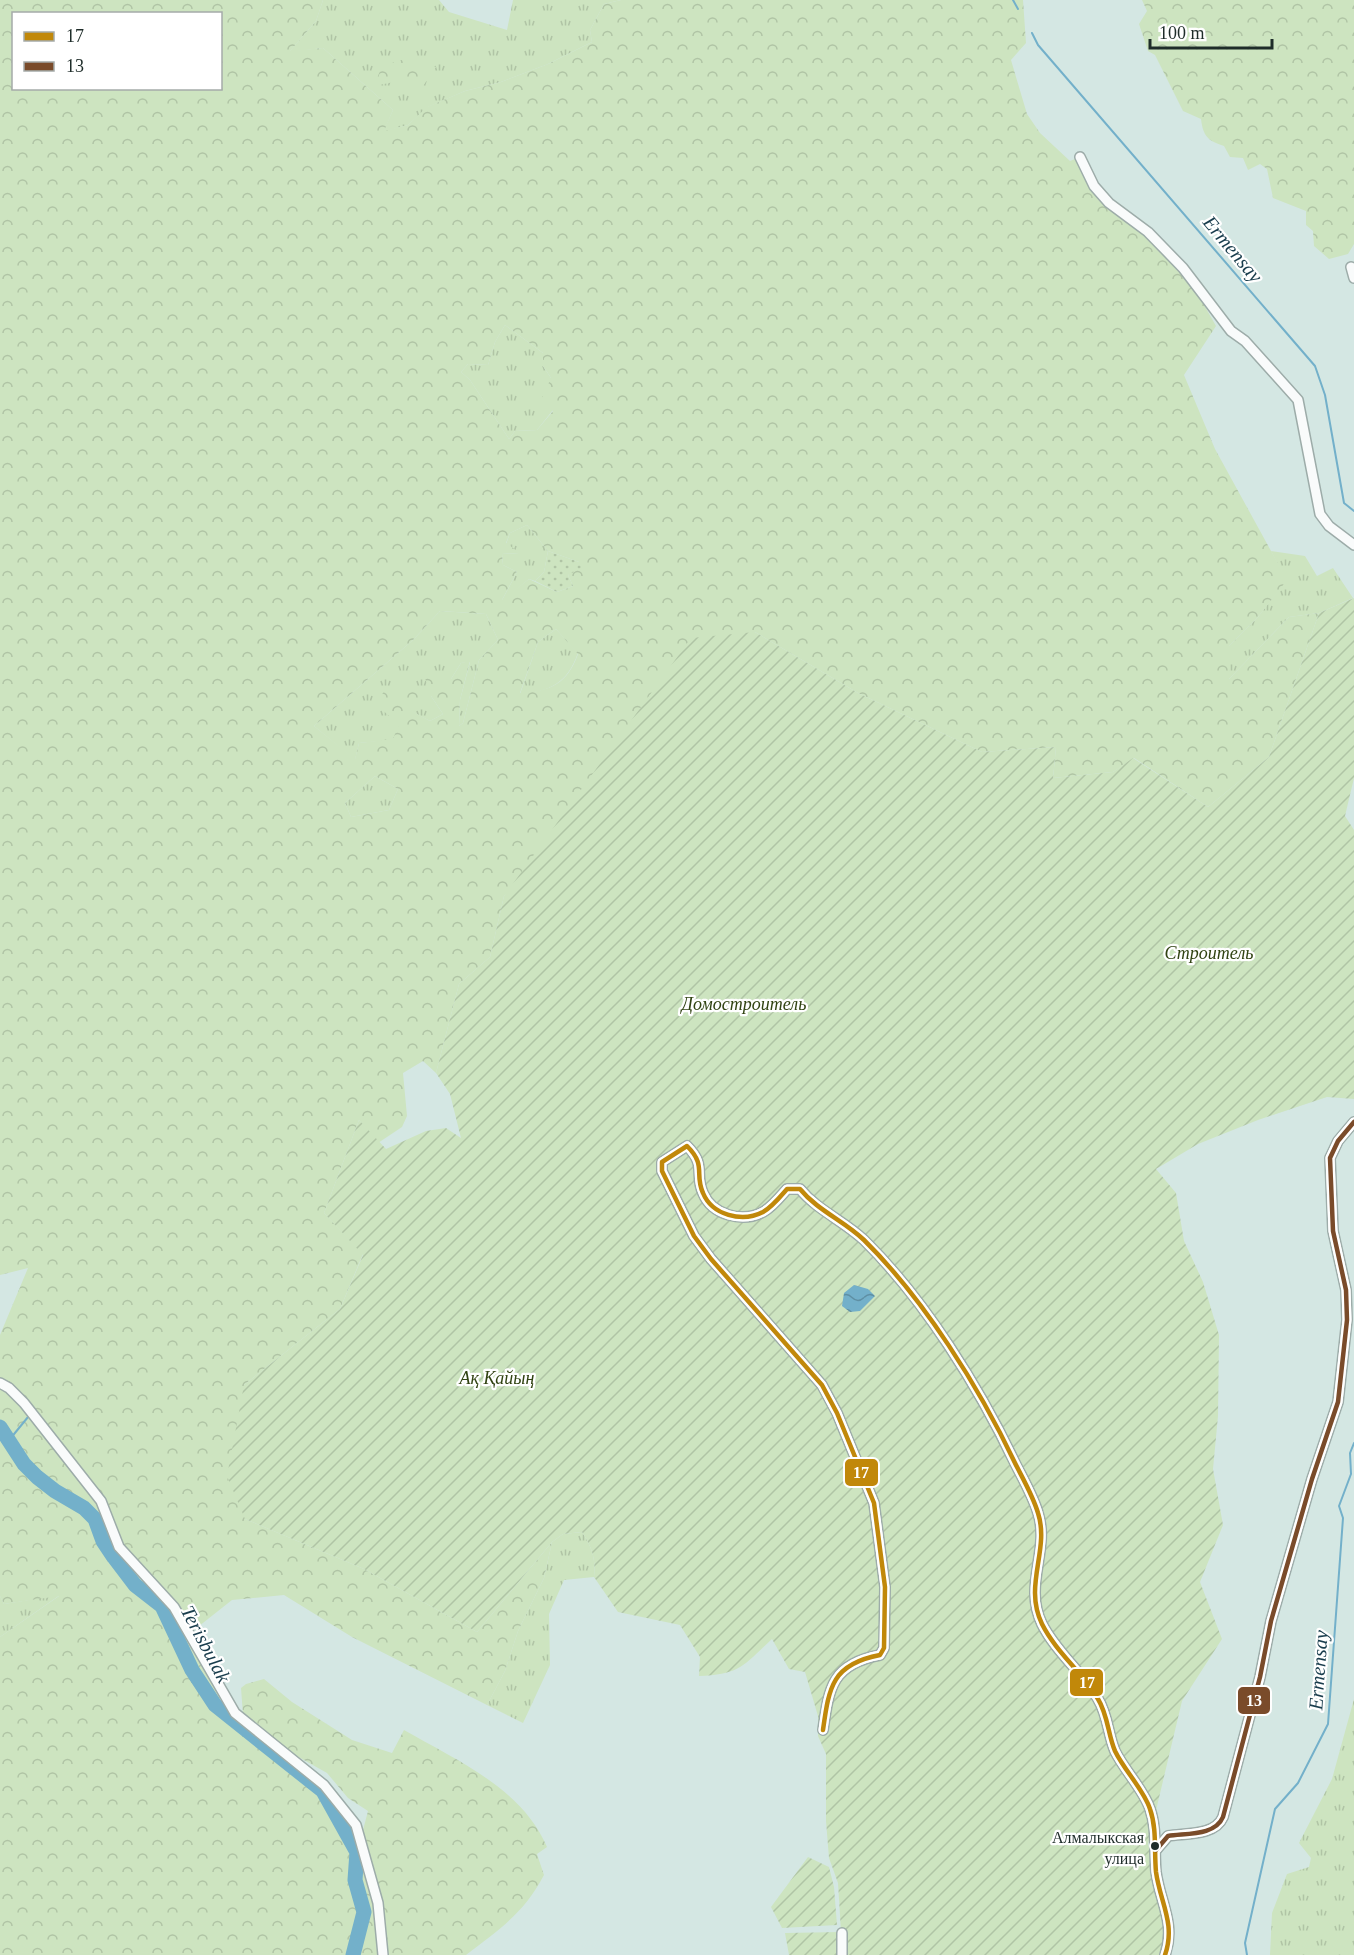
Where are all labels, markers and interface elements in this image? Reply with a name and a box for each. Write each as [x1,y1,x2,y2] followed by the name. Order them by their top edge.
[12,12,222,90] legend
[1150,12,1272,50] scale bar
[1159,23,1205,43] text: 100 m
[66,26,84,46] text: 17
[66,56,84,76] text: 13
[1197,211,1267,287] water label: Ermensay
[1165,943,1253,963] park label: Строитель
[680,994,806,1014] park label: Домостроитель
[459,1368,535,1388] park label: Ақ Қайың
[844,1458,879,1487] line badge: 17
[853,1464,869,1481] text: 17
[177,1602,236,1687] water label: Terisbulak
[1304,1629,1333,1712] water label: Ermensay
[1069,1668,1104,1697] line badge: 17
[1079,1674,1095,1691] text: 17
[1237,1686,1271,1715] line badge: 13
[1246,1692,1262,1709] text: 13
[1052,1829,1145,1868] place label: Алмалыкская улица
[1149,1840,1161,1852] marker: Алмалыкская улица

